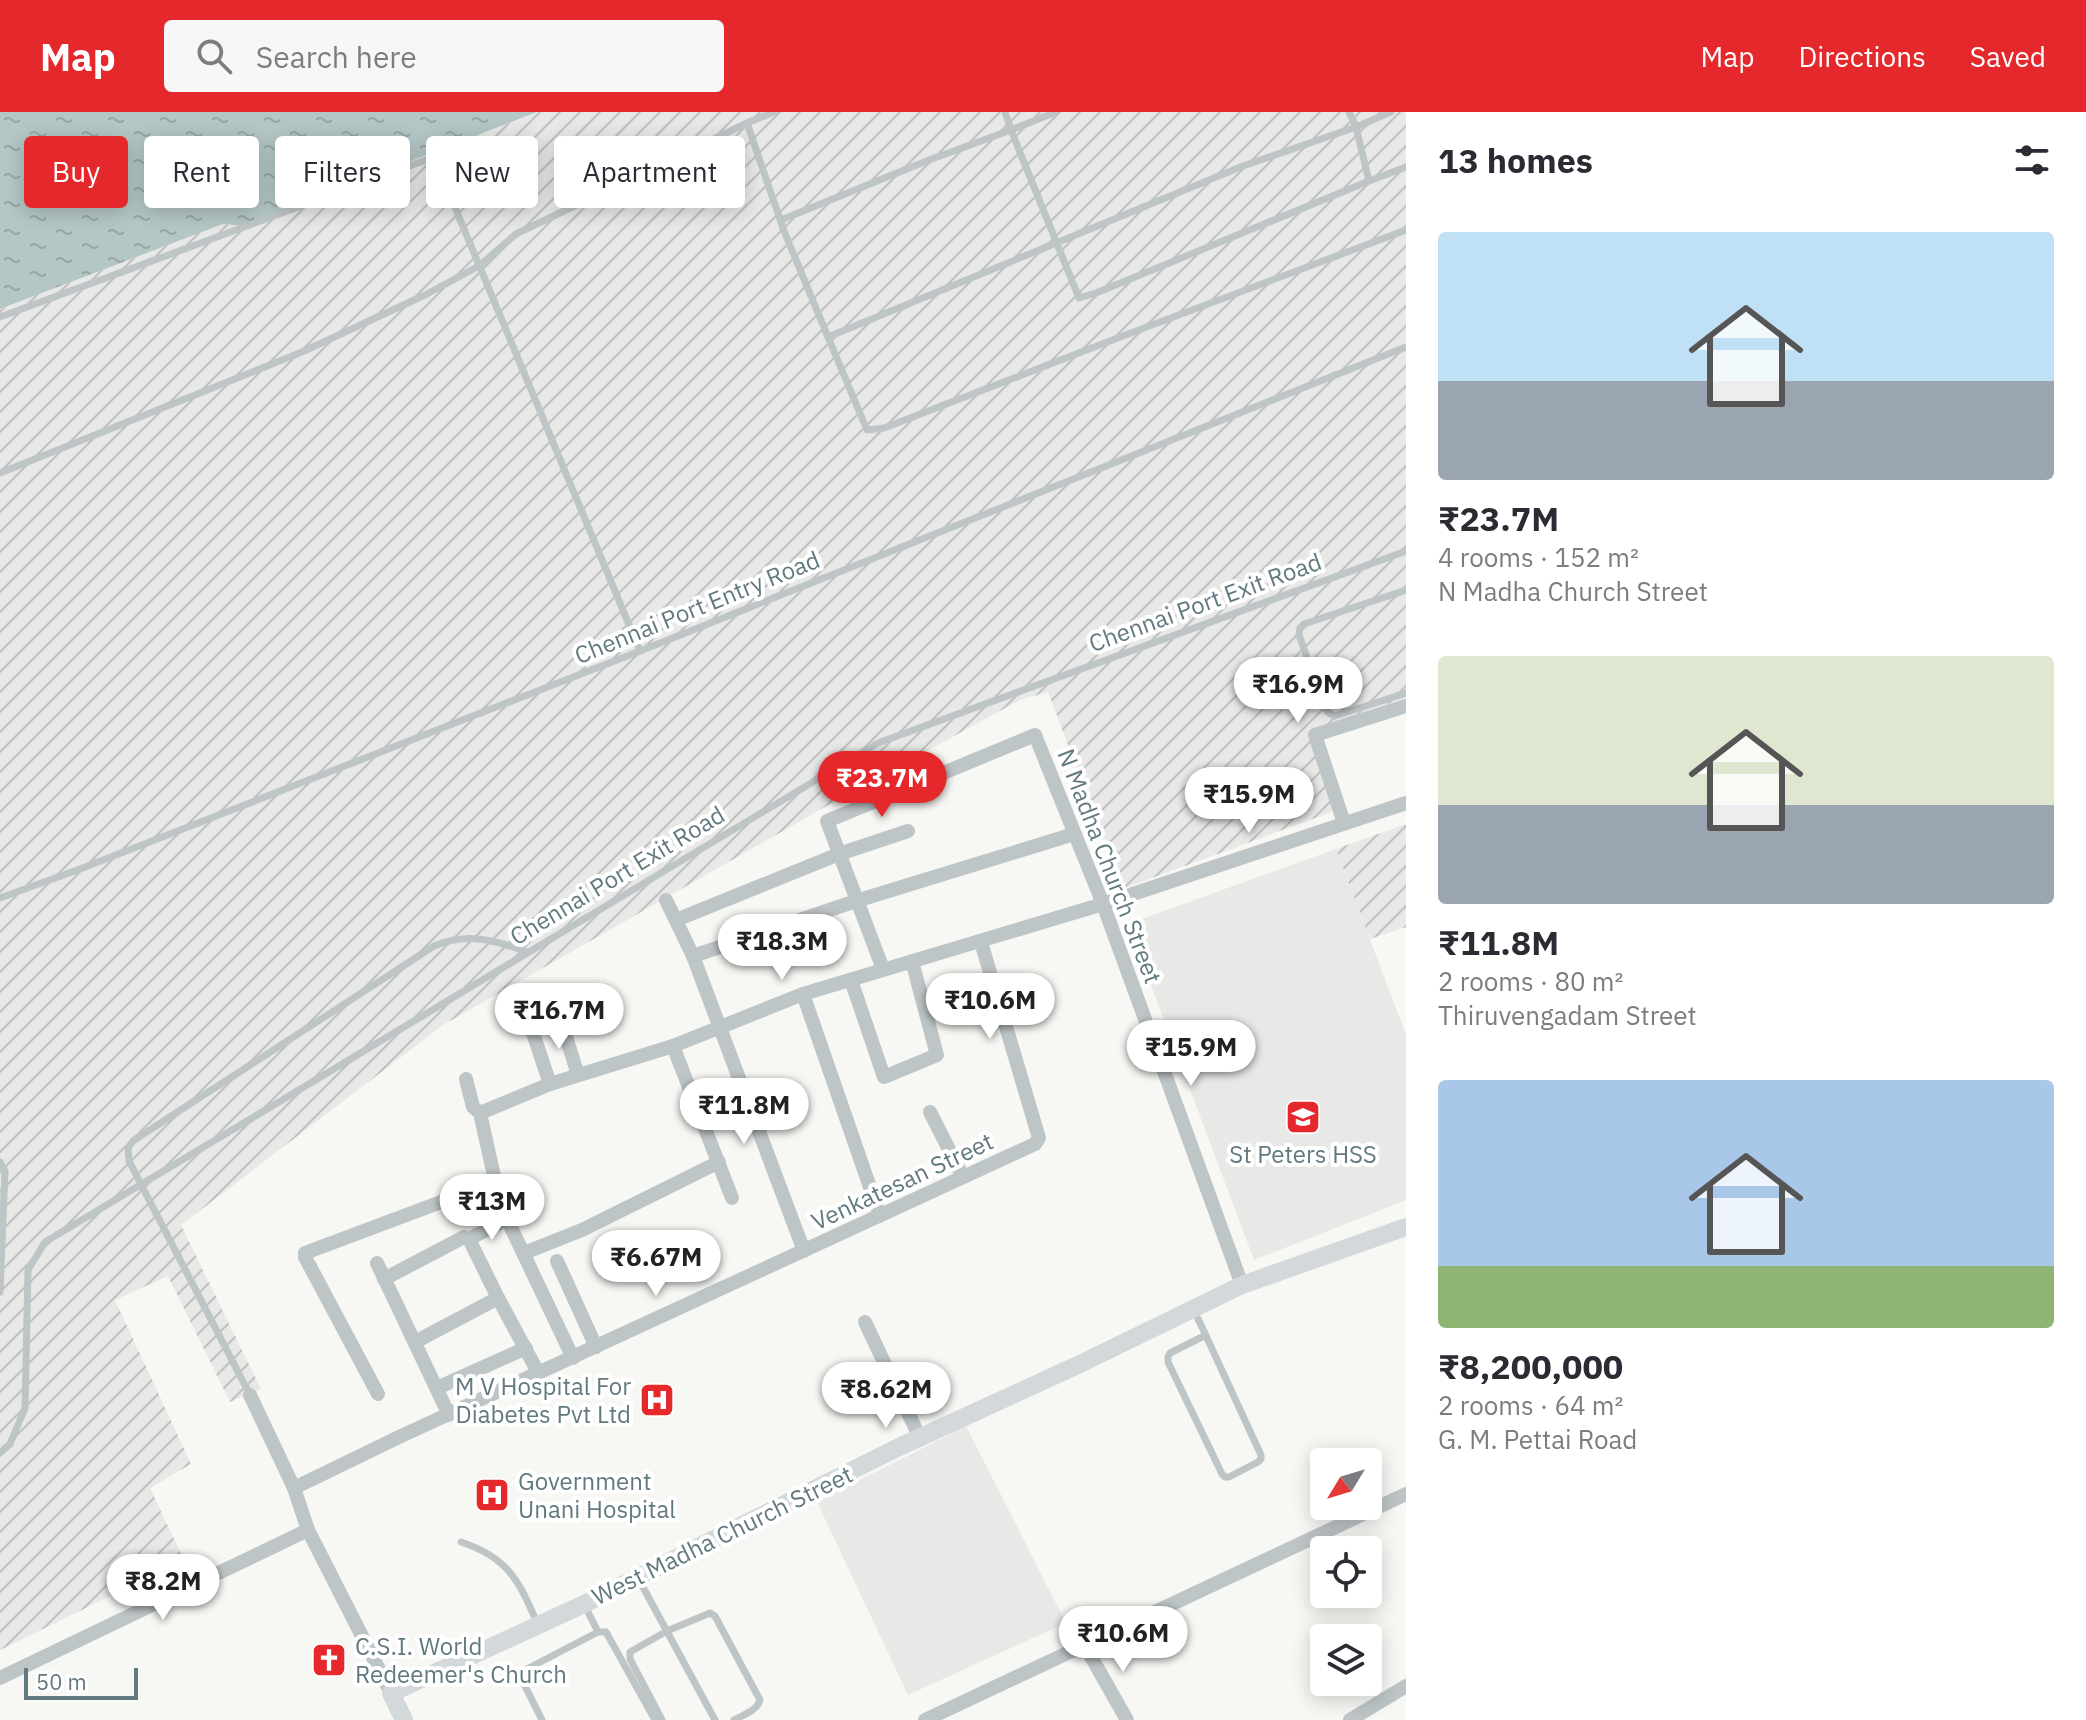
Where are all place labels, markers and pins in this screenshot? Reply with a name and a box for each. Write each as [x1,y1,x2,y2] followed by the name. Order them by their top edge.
[1233,657,1363,725] pin: ₹16.9M
[817,751,947,819] pin: ₹23.7M
[1184,767,1314,835] pin: ₹15.9M
[717,914,847,982] pin: ₹18.3M
[925,973,1055,1041] pin: ₹10.6M
[494,983,624,1051] pin: ₹16.7M
[1126,1020,1256,1088] pin: ₹15.9M
[679,1078,809,1146] pin: ₹11.8M
[1284,1098,1322,1136] school or university icon: St Peters HSS
[1229,1138,1377,1170] place label: St Peters HSS
[445,1174,539,1242] pin: ₹13M
[591,1230,721,1298] pin: ₹6.67M
[821,1362,951,1430] pin: ₹8.62M
[455,1370,631,1430] place label: M V Hospital For Diabetes Pvt Ltd
[638,1381,676,1419] hospital icon: M V Hospital For Diabetes Pvt Ltd
[518,1465,676,1525] place label: Government Unani Hospital
[473,1476,511,1514] hospital icon: Government Unani Hospital
[107,1554,219,1622] pin: ₹8.2M
[1058,1606,1188,1674] pin: ₹10.6M
[355,1630,567,1690] place label: C.S.I. World Redeemer's Church
[310,1641,348,1679] church icon: C.S.I. World Redeemer's Church

